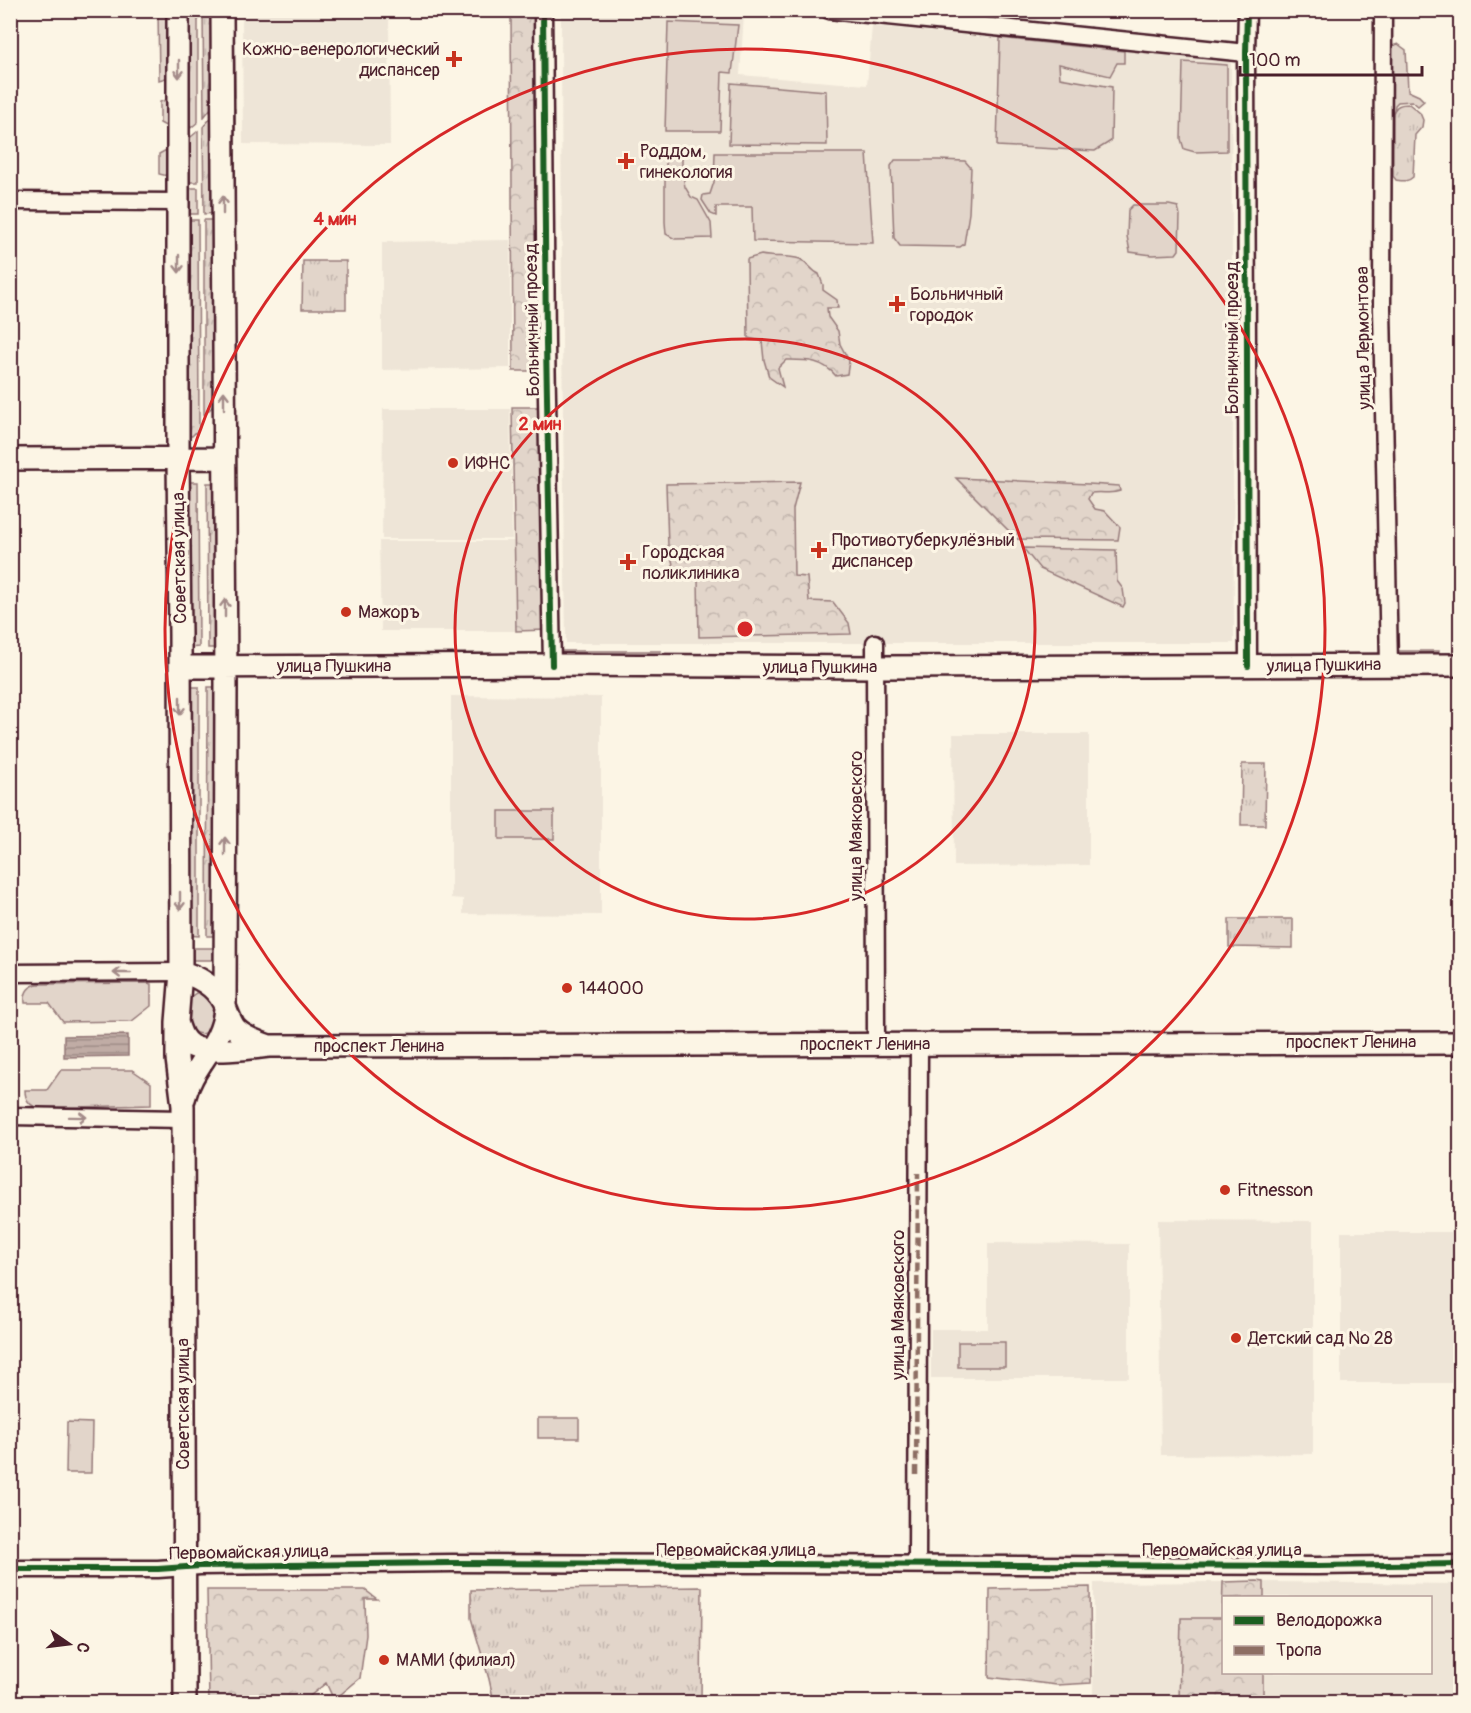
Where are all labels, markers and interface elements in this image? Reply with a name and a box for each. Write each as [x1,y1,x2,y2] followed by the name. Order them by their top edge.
[242,38,440,82] place label: Кожно-венерологический диспансер
[1240,39,1422,77] scale bar
[1249,49,1301,72] text: 100 m
[445,50,463,68] marker: Кожно-венерологический диспансер
[173,58,185,78] one-way arrow
[640,140,733,184] place label: Роддом, гинекология
[617,152,635,170] marker: Роддом, гинекология
[218,195,229,215] one-way arrow
[313,208,357,231] text: 4 мин
[520,243,545,397] street label: Больничный проезд
[173,253,185,273] one-way arrow
[1221,261,1244,415] street label: Больничный проезд
[1351,266,1376,411] street label: улица Лермонтова
[910,283,1004,327] place label: Больничный городок
[888,295,906,313] marker: Больничный городок
[218,390,230,410] one-way arrow
[519,413,561,436] text: 2 мин
[465,452,510,475] place label: ИФНС
[446,456,460,470] marker: ИФНС
[167,492,192,624] street label: Советская улица
[832,529,1015,573] place label: Противотуберкулёзный диспансер
[642,541,740,585] place label: Городская поликлиника
[810,541,828,559] marker: Противотуберкулёзный диспансер
[619,553,637,571] marker: Городская поликлиника
[219,599,231,619] one-way arrow
[358,601,420,624] place label: Мажоръ
[339,605,353,619] marker: Мажоръ
[735,619,755,639] centre of rings
[1266,653,1382,678] street label: улица Пушкина
[276,655,391,678] street label: улица Пушкина
[762,656,877,679] street label: улица Пушкина
[174,695,186,715] one-way arrow
[845,751,868,902] street label: улица Маяковского
[219,836,231,856] one-way arrow
[174,890,186,910] one-way arrow
[113,967,133,979] one-way arrow
[579,977,644,1000] place label: 144000
[560,981,574,995] marker: 144000
[1286,1031,1416,1054] street label: проспект Ленина
[800,1033,930,1056] street label: проспект Ленина
[314,1035,444,1058] street label: проспект Ленина
[67,1111,87,1123] one-way arrow
[1237,1179,1313,1202] place label: Fitnesson
[1218,1183,1232,1197] marker: Fitnesson
[887,1230,910,1381] street label: улица Маяковского
[1247,1327,1393,1350] place label: Детский сад № 28
[1229,1331,1243,1345] marker: Детский сад № 28
[172,1338,195,1470] street label: Советская улица
[656,1539,816,1562] street label: Первомайская улица
[1142,1539,1302,1562] street label: Первомайская улица
[169,1540,329,1565] street label: Первомайская улица
[1222,1596,1432,1674] legend
[1276,1609,1382,1632] text: Велодорожка
[39,1614,99,1674] north arrow
[1276,1639,1322,1662] text: Тропа
[72,1640,93,1655] text: С
[396,1649,516,1672] place label: МАМИ (филиал)
[377,1653,391,1667] marker: МАМИ (филиал)

